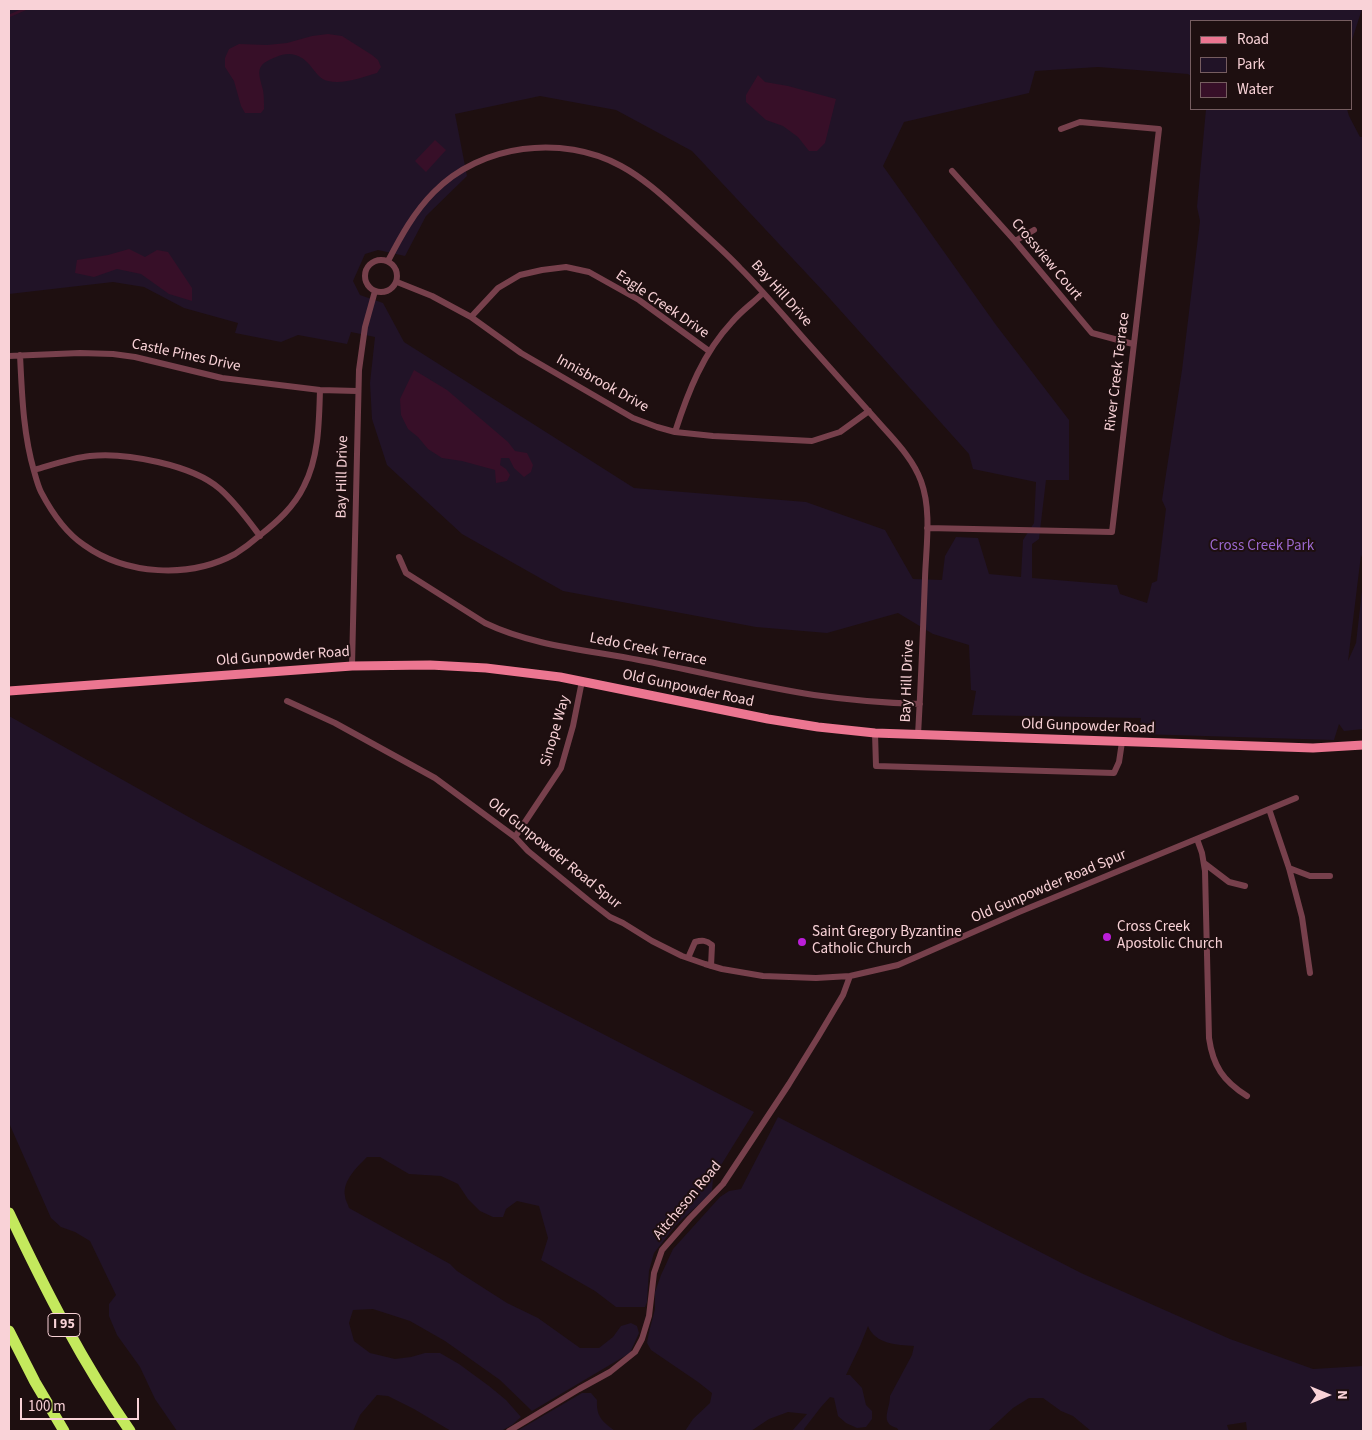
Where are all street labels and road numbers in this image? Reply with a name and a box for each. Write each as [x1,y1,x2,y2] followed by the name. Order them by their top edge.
[1007,215,1085,305] street label: Crossview Court
[747,257,815,331] street label: Bay Hill Drive
[612,267,712,343] street label: Eagle Creek Drive
[1102,311,1134,433] street label: River Creek Terrace
[130,336,242,376] street label: Castle Pines Drive
[553,351,651,417] street label: Innisbrook Drive
[333,435,353,519] street label: Bay Hill Drive
[588,630,708,670] street label: Ledo Creek Terrace
[898,639,918,723] street label: Bay Hill Drive
[216,643,350,671] street label: Old Gunpowder Road
[621,666,755,712] street label: Old Gunpowder Road
[537,693,575,769] street label: Sinope Way
[1021,716,1155,738] street label: Old Gunpowder Road
[484,795,624,913] street label: Old Gunpowder Road Spur
[969,846,1129,928] street label: Old Gunpowder Road Spur
[650,1158,726,1244] street label: Aitcheson Road
[48,1314,80,1336] road number: I 95

